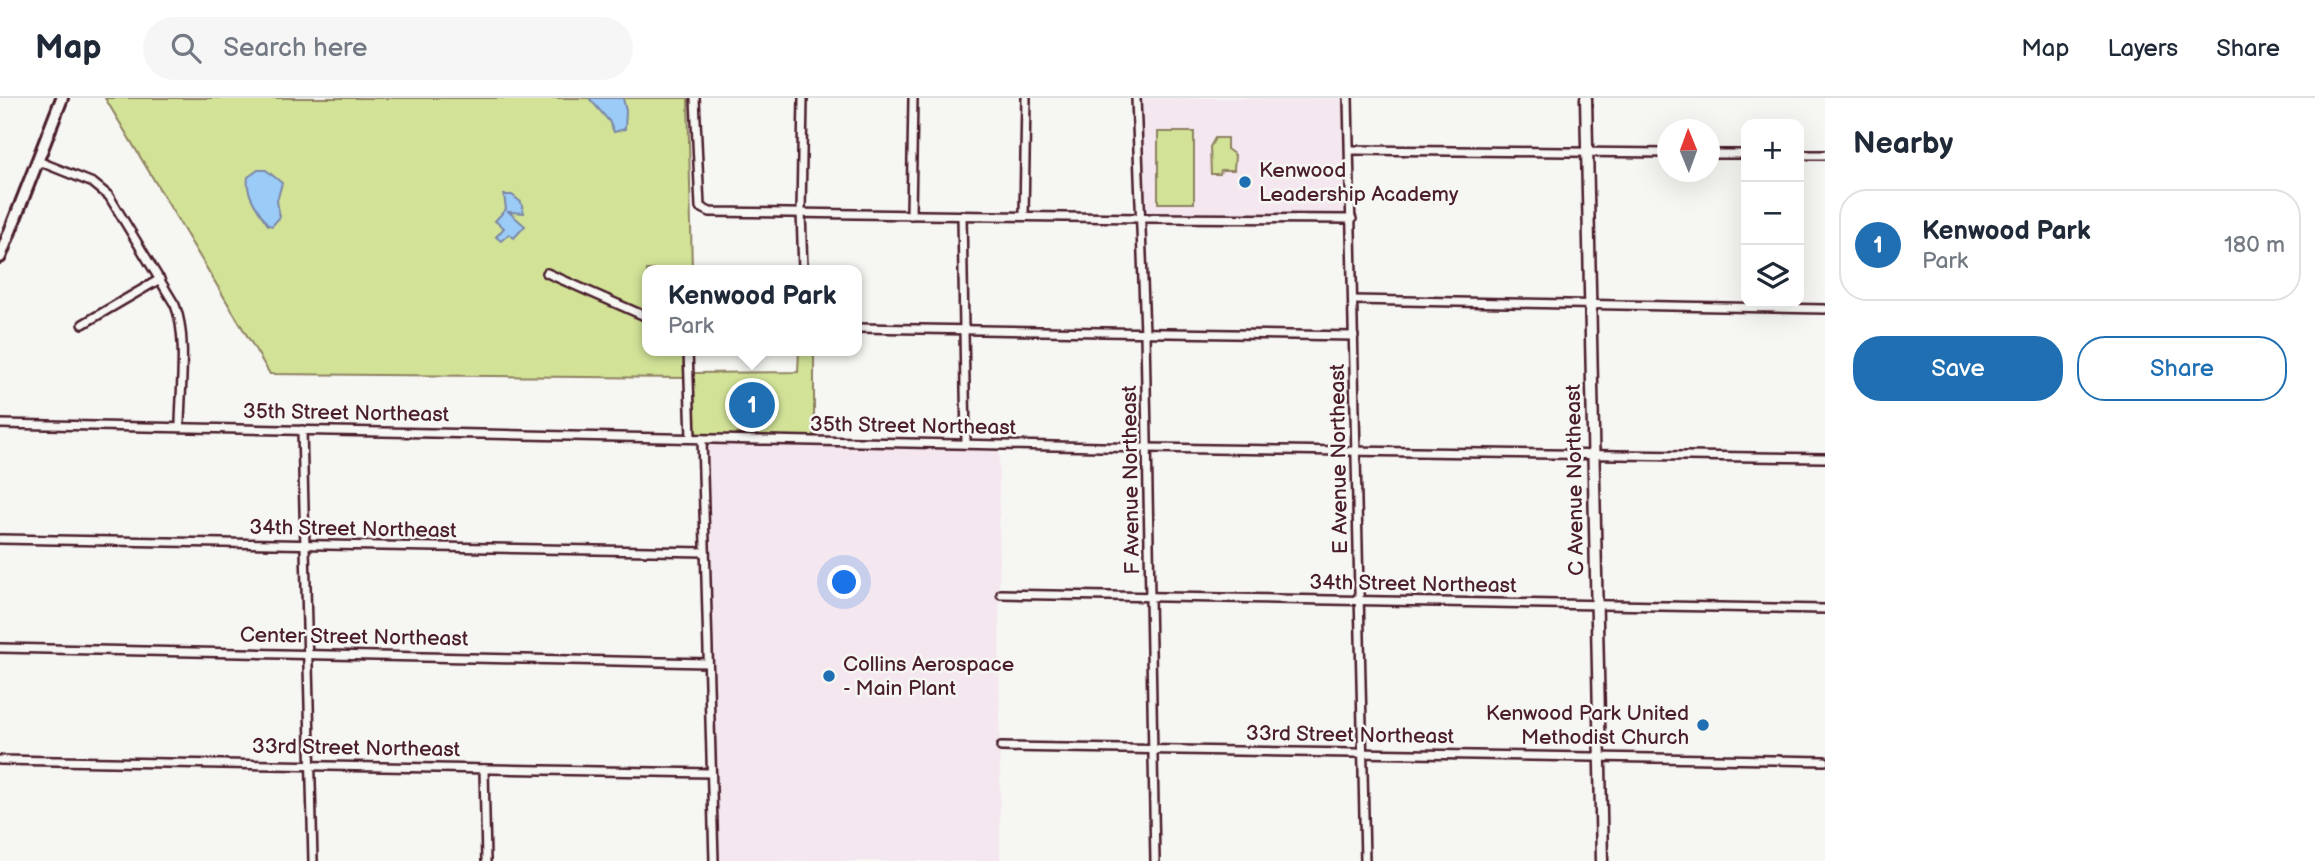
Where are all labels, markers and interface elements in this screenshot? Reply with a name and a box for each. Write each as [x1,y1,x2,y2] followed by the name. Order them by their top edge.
[143,17,633,80] search box
[35,28,101,68] text: Map
[167,29,205,67] icon: search
[223,33,367,64] text: Search here
[2021,34,2069,63] text: Map
[2107,34,2178,63] text: Layers
[2216,34,2280,63] text: Share
[1657,119,1720,182] north arrow
[1741,119,1804,308] map controls
[1741,119,1804,182] button: +
[1853,126,1953,162] text: Nearby
[1259,158,1459,207] place label: Kenwood Leadership Academy
[1237,174,1253,190] marker: Kenwood Leadership Academy
[1741,182,1804,245] button: −
[1922,216,2091,247] text: Kenwood Park
[1873,231,1883,259] text: 1
[2224,231,2285,259] text: 180 m
[1741,245,1804,308] button: layers
[1922,247,1968,275] text: Park
[642,265,862,356] popup
[668,281,836,312] text: Kenwood Park
[668,312,714,340] text: Park
[1853,336,2063,401] button: Save
[2077,336,2287,401] button: Share
[1325,363,1353,554] street label: E Avenue Northeast
[729,379,775,431] pin: 1
[1561,383,1589,576] street label: C Avenue Northeast
[1117,385,1145,575] street label: F Avenue Northeast
[243,399,450,427] street label: 35th Street Northeast
[810,412,1017,440] street label: 35th Street Northeast
[249,515,457,543] street label: 34th Street Northeast
[827,565,861,599] your location
[1309,570,1517,598] street label: 34th Street Northeast
[240,623,469,652] street label: Center Street Northeast
[843,652,1014,701] place label: Collins Aerospace - Main Plant
[821,668,837,684] marker: Collins Aerospace - Main Plant
[1486,701,1689,750] place label: Kenwood Park United Methodist Church
[1695,717,1711,733] marker: Kenwood Park United Methodist Church
[1246,721,1455,749] street label: 33rd Street Northeast
[252,734,461,762] street label: 33rd Street Northeast

